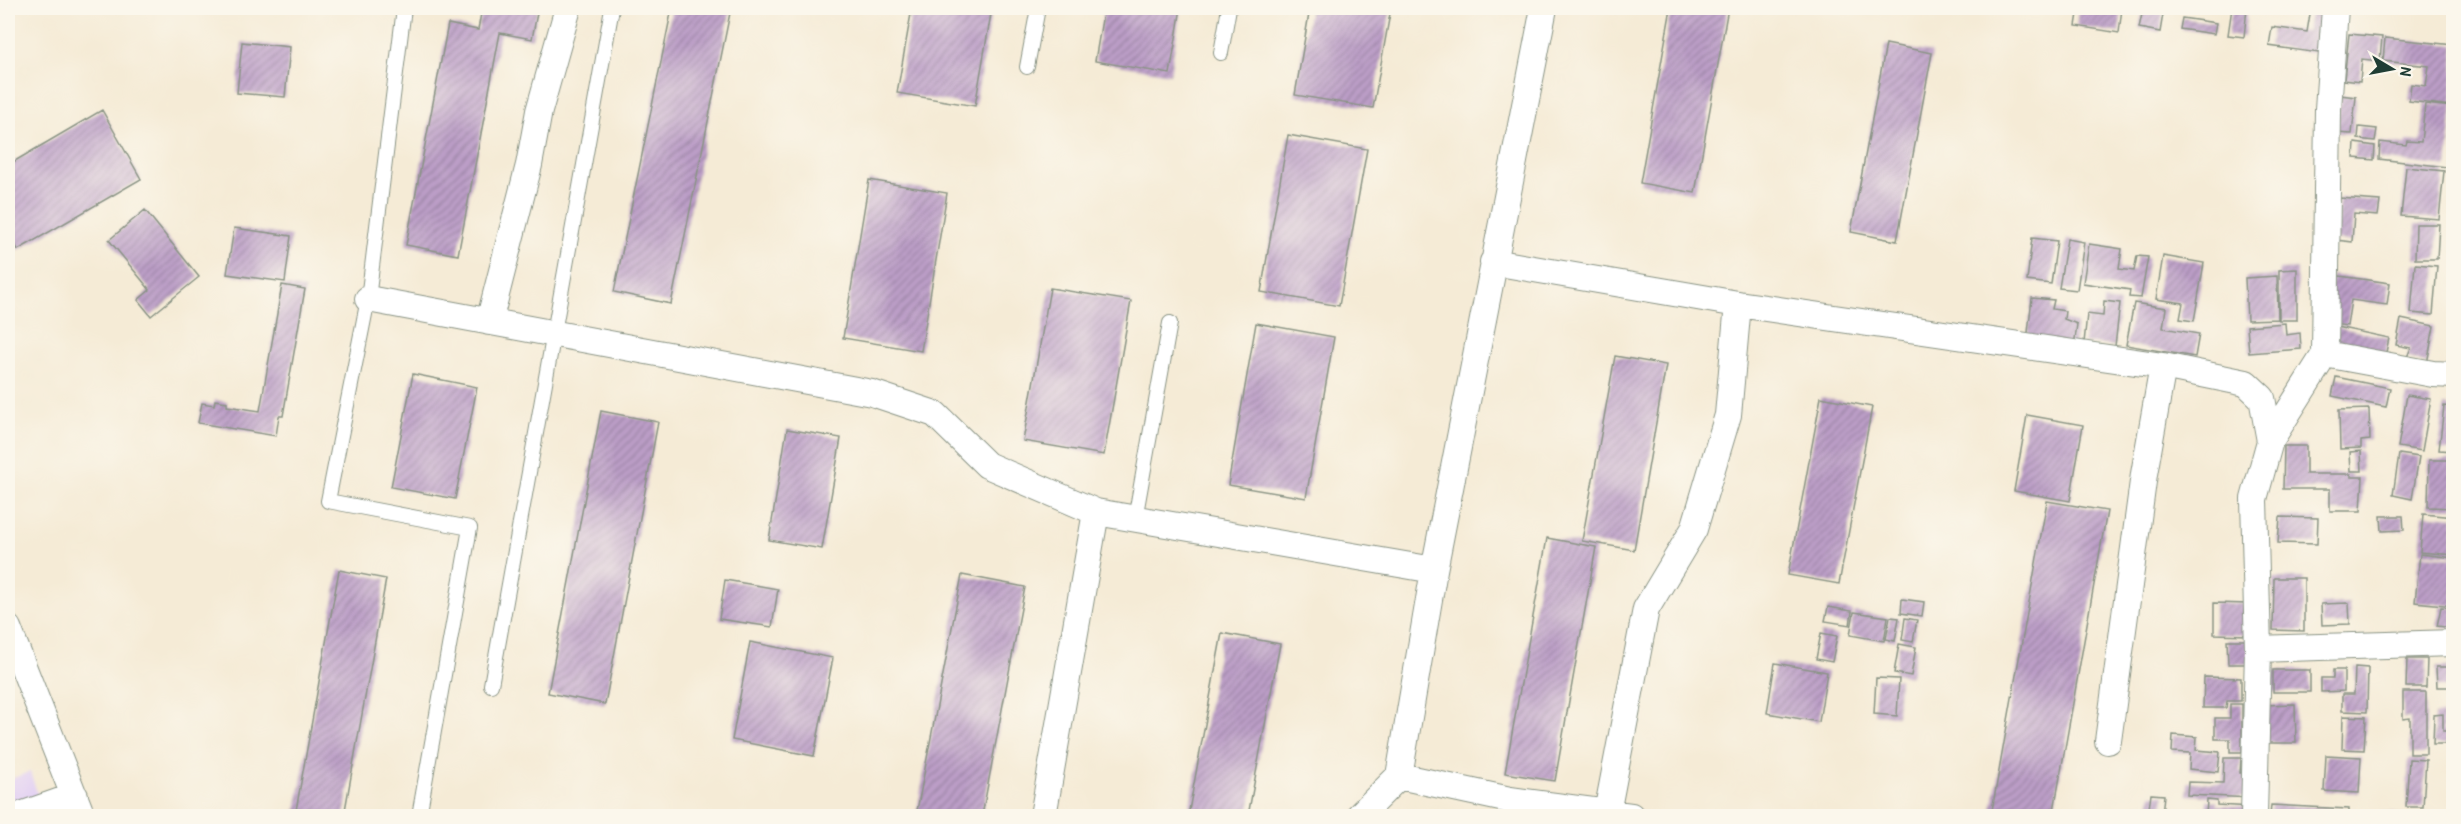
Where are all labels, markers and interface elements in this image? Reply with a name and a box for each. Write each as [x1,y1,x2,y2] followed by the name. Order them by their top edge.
[2362,39,2422,99] north arrow
[2395,66,2418,78] text: N

